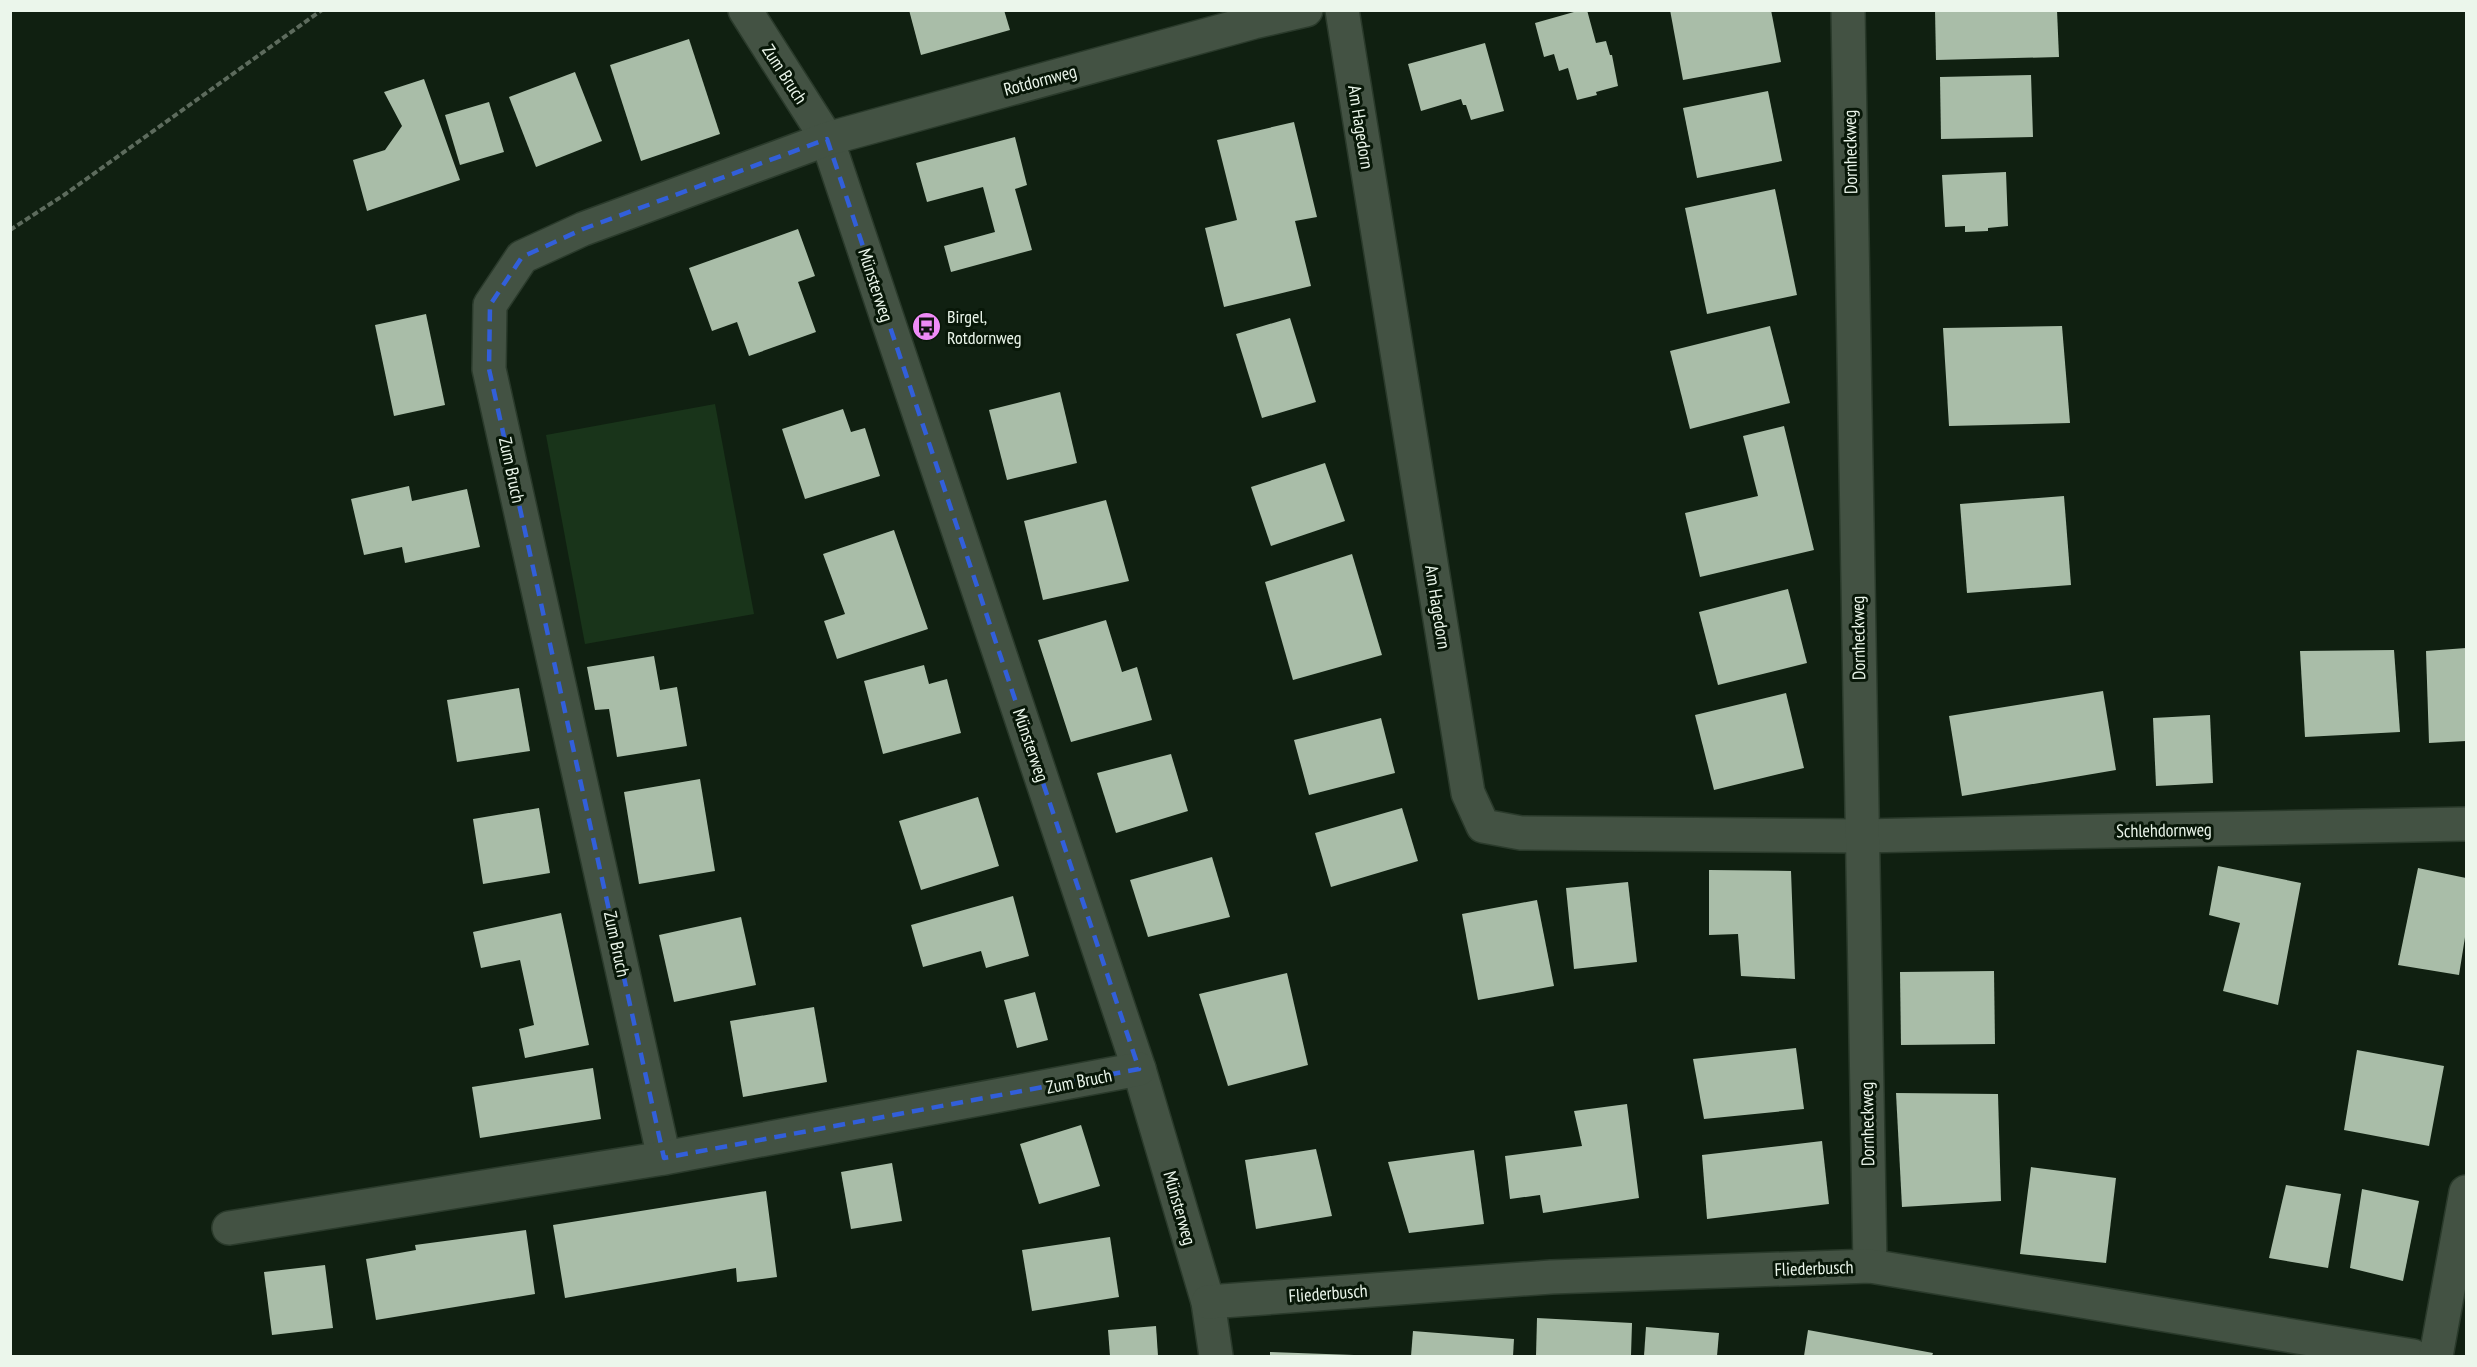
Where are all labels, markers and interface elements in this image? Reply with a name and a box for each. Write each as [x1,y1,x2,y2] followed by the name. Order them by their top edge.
[757,40,813,108] street label: Zum Bruch
[1001,59,1079,101] street label: Rotdornweg
[1343,83,1379,171] street label: Am Hagedorn
[1838,110,1862,194] street label: Dornheckweg
[853,245,899,325] street label: Münsterweg
[947,305,1022,349] place label: Birgel, Rotdornweg
[910,310,942,342] bus stop icon: Birgel, Rotdornweg
[494,435,530,505] street label: Zum Bruch
[1420,563,1456,651] street label: Am Hagedorn
[1846,596,1870,680] street label: Dornheckweg
[1008,705,1054,785] street label: Münsterweg
[2116,818,2212,842] street label: Schlehdornweg
[599,909,635,979] street label: Zum Bruch
[1044,1063,1114,1099] street label: Zum Bruch
[1855,1082,1879,1166] street label: Dornheckweg
[1158,1168,1202,1248] street label: Münsterweg
[1774,1255,1854,1281] street label: Fliederbusch
[1288,1279,1368,1307] street label: Fliederbusch

